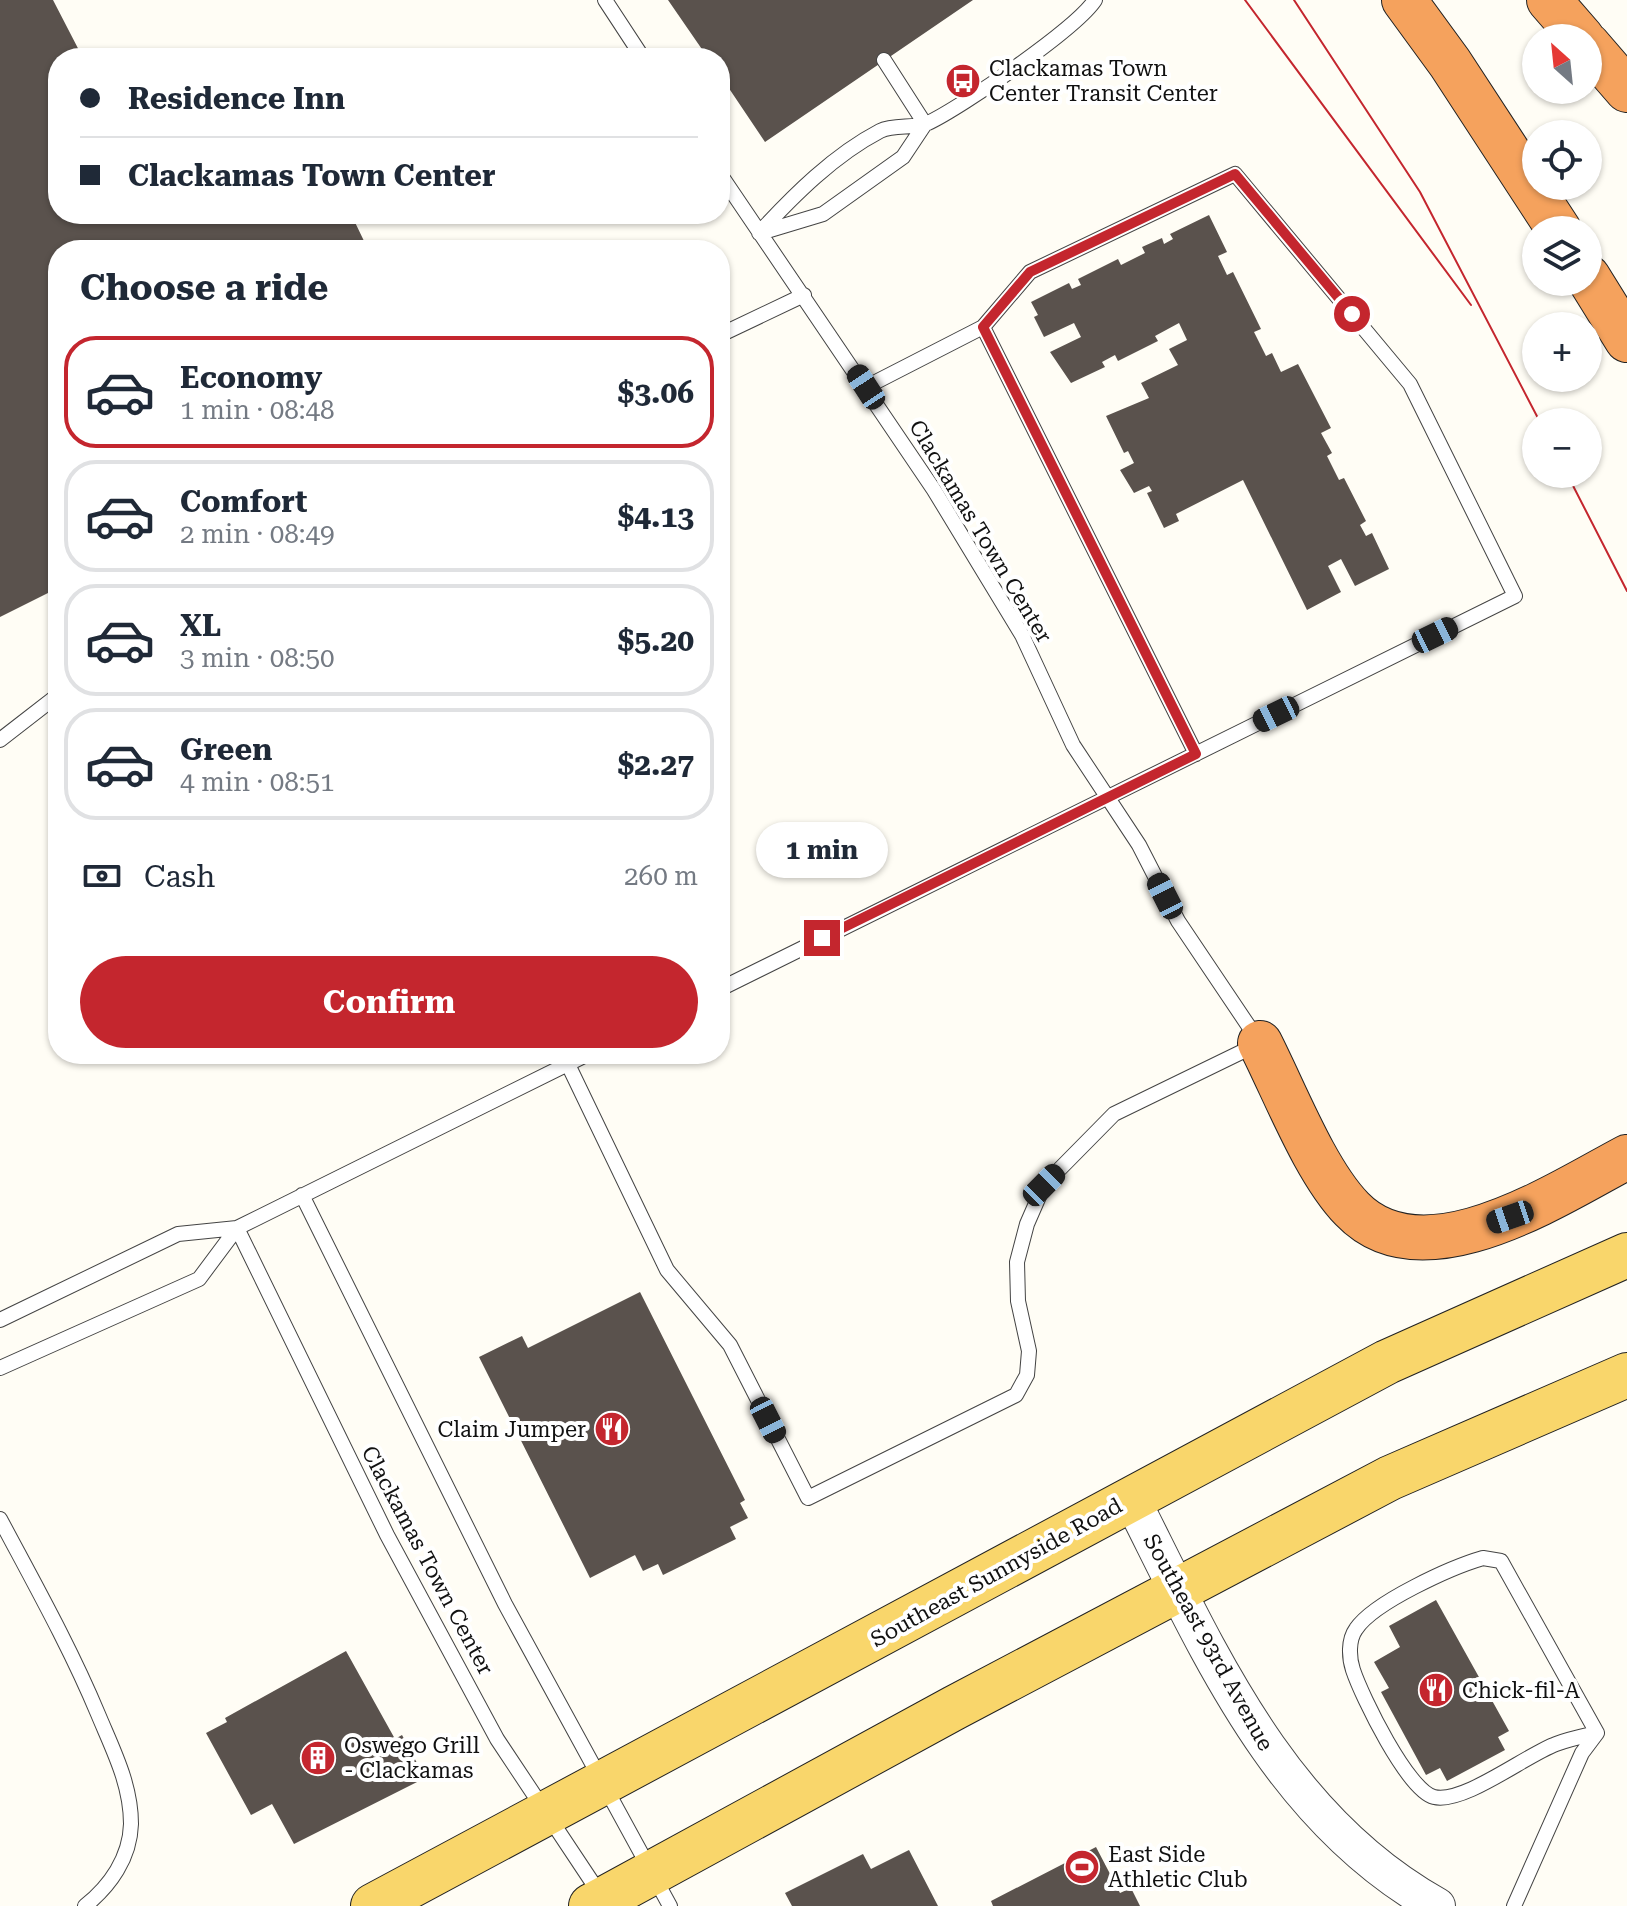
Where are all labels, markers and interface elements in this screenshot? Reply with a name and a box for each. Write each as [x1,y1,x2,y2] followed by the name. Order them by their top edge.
[1522,24,1602,104] north arrow
[1522,24,1602,488] map controls
[989,56,1218,106] place label: Clackamas Town Center Transit Center
[944,62,982,100] bus stop icon: Clackamas Town Center Transit Center
[128,81,345,116] text: Residence Inn
[1522,120,1602,200] button: locate
[128,158,496,193] text: Clackamas Town Center
[1522,216,1602,296] button: layers
[80,267,328,309] text: Choose a ride
[1334,296,1370,332] route start
[1522,312,1602,392] button: +
[84,356,156,428] icon: car
[180,360,322,395] text: Economy
[843,360,889,414] car
[617,375,694,410] text: $3.06
[180,395,335,425] text: 1 min · 08:48
[1522,408,1602,488] button: −
[904,415,1057,647] street label: Clackamas Town Center
[84,480,156,552] icon: car
[180,484,307,519] text: Comfort
[617,499,694,534] text: $4.13
[180,519,335,549] text: 2 min · 08:49
[84,604,156,676] icon: car
[180,608,221,643] text: XL
[1408,614,1462,656] car
[617,623,694,658] text: $5.20
[180,643,335,673] text: 3 min · 08:50
[1249,693,1303,735] car
[84,728,156,800] icon: car
[180,732,272,767] text: Green
[617,747,694,782] text: $2.27
[180,767,335,797] text: 4 min · 08:51
[756,822,888,878] callout: 1 min
[786,835,858,865] text: 1 min
[80,854,124,898] icon: cash
[144,859,215,894] text: Cash
[624,861,698,891] text: 260 m
[1143,869,1187,923] car
[804,920,840,956] route end
[80,956,698,1048] button: Confirm
[1019,1160,1069,1210] car
[1483,1198,1537,1236] car
[746,1393,790,1447] car
[593,1410,631,1448] restaurant icon: Claim Jumper
[437,1417,586,1442] place label: Claim Jumper
[357,1442,499,1679] street label: Clackamas Town Center
[866,1493,1126,1652] street label: Southeast Sunnyside Road
[1139,1530,1279,1755] street label: Southeast 93rd Avenue
[1417,1671,1455,1709] restaurant icon: Chick-fil-A
[1462,1678,1580,1703] place label: Chick-fil-A
[344,1733,480,1783] place label: Oswego Grill - Clackamas
[299,1739,337,1777] building icon: Oswego Grill - Clackamas
[1108,1842,1248,1892] place label: East Side Athletic Club
[1063,1848,1101,1886] sports icon: East Side Athletic Club

